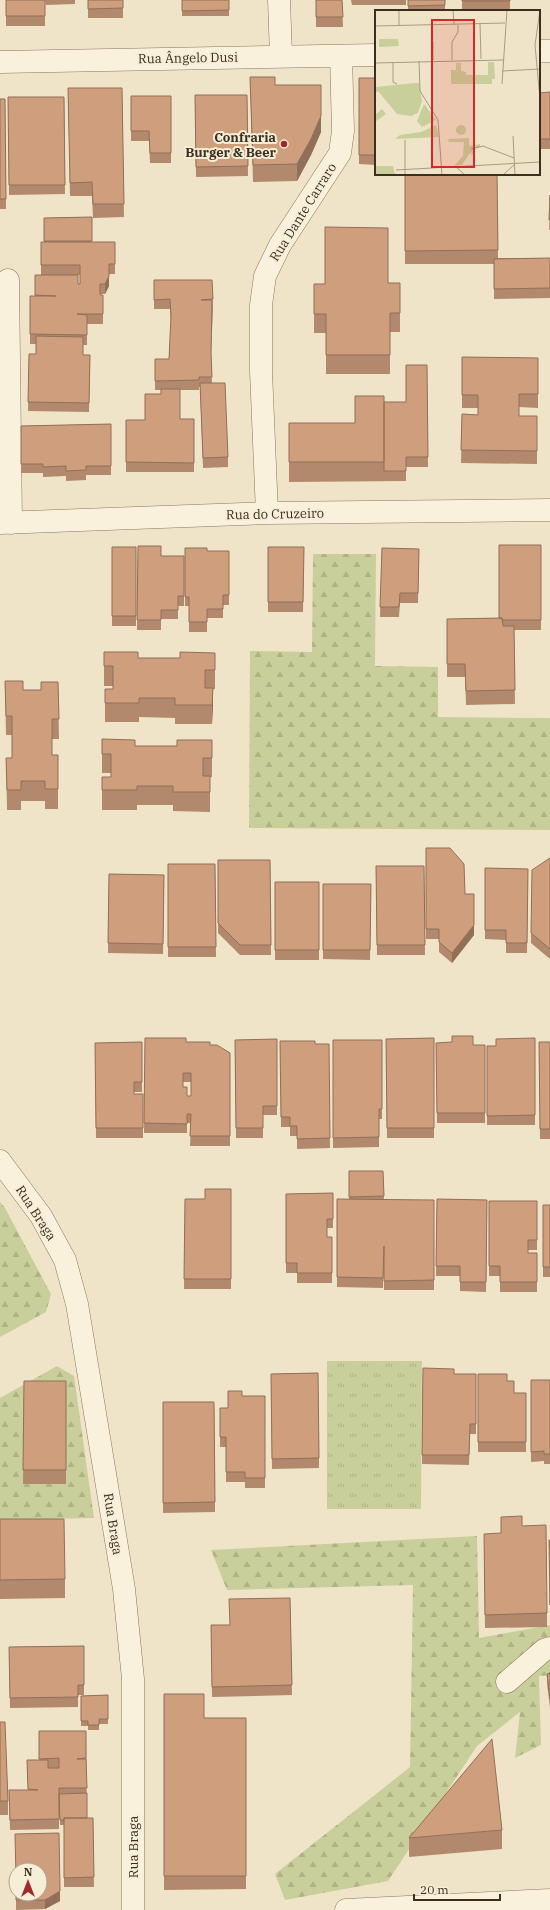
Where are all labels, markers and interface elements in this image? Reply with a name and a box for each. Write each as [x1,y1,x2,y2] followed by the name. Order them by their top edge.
[375,10,540,175] inset map
[138,49,238,67] street label: Rua Ângelo Dusi
[185,129,277,161] place label: Confraria Burger & Beer
[279,139,289,149] marker: Confraria Burger & Beer
[266,160,340,264] street label: Rua Dante Carraro
[226,505,324,523] street label: Rua do Cruzeiro
[12,1182,60,1244] street label: Rua Braga
[100,1492,126,1556] street label: Rua Braga
[125,1816,142,1878] street label: Rua Braga
[8,1862,48,1902] north arrow
[24,1865,33,1879] text: N
[414,1876,500,1902] scale bar
[420,1882,449,1897] text: 20 m

